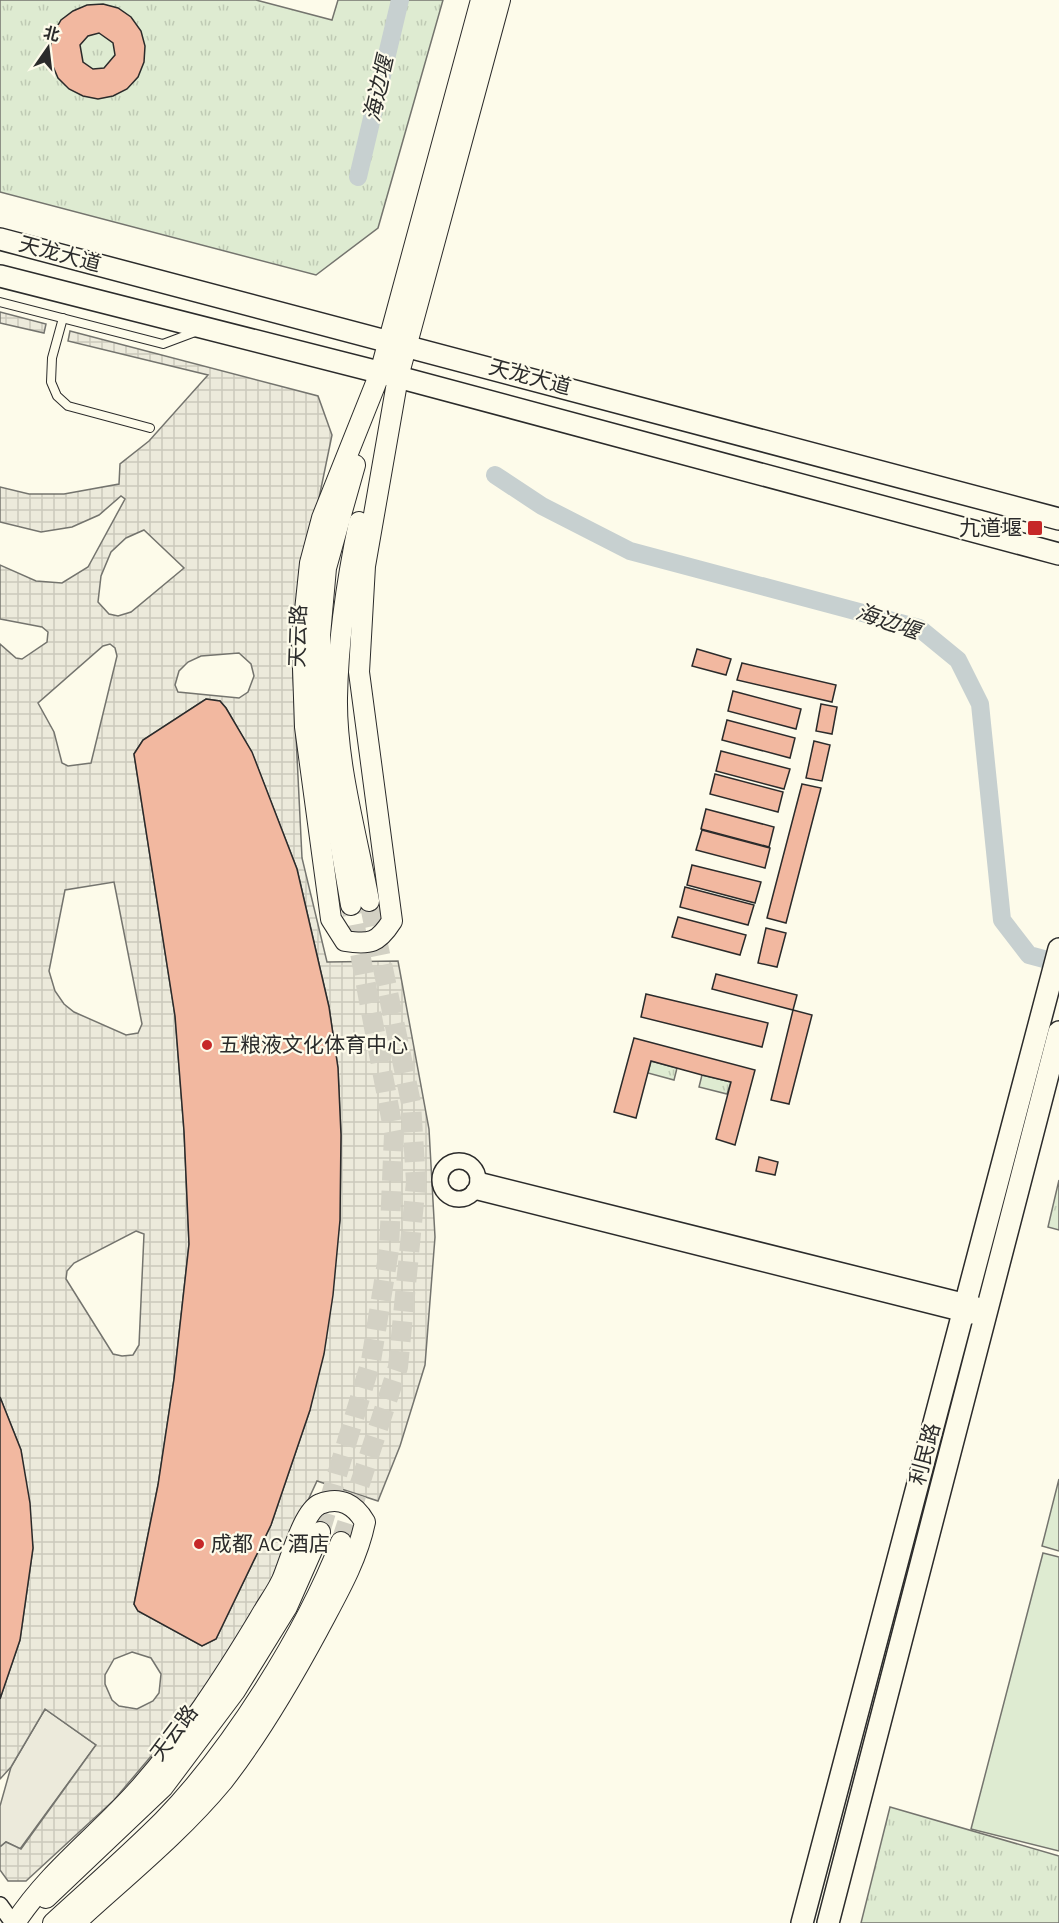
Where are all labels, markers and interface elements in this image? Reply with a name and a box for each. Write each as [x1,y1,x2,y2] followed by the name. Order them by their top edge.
[18,18,78,78] north arrow
[41,23,62,45] text: 北
[359,50,400,124] water label: 海边堰
[16,232,104,276] street label: 天龙大道
[486,355,574,399] street label: 天龙大道
[959,516,1022,540] place label: 九道堰
[1026,519,1044,537] marker: 九道堰
[853,599,927,646] water label: 海边堰
[285,604,311,668] street label: 天云路
[219,1033,408,1057] place label: 五粮液文化体育中心
[200,1038,214,1052] marker: 五粮液文化体育中心
[905,1420,945,1488] street label: 利民路
[211,1532,330,1556] place label: 成都 AC 酒店
[192,1537,206,1551] marker: 成都 AC 酒店
[145,1701,203,1765] street label: 天云路

